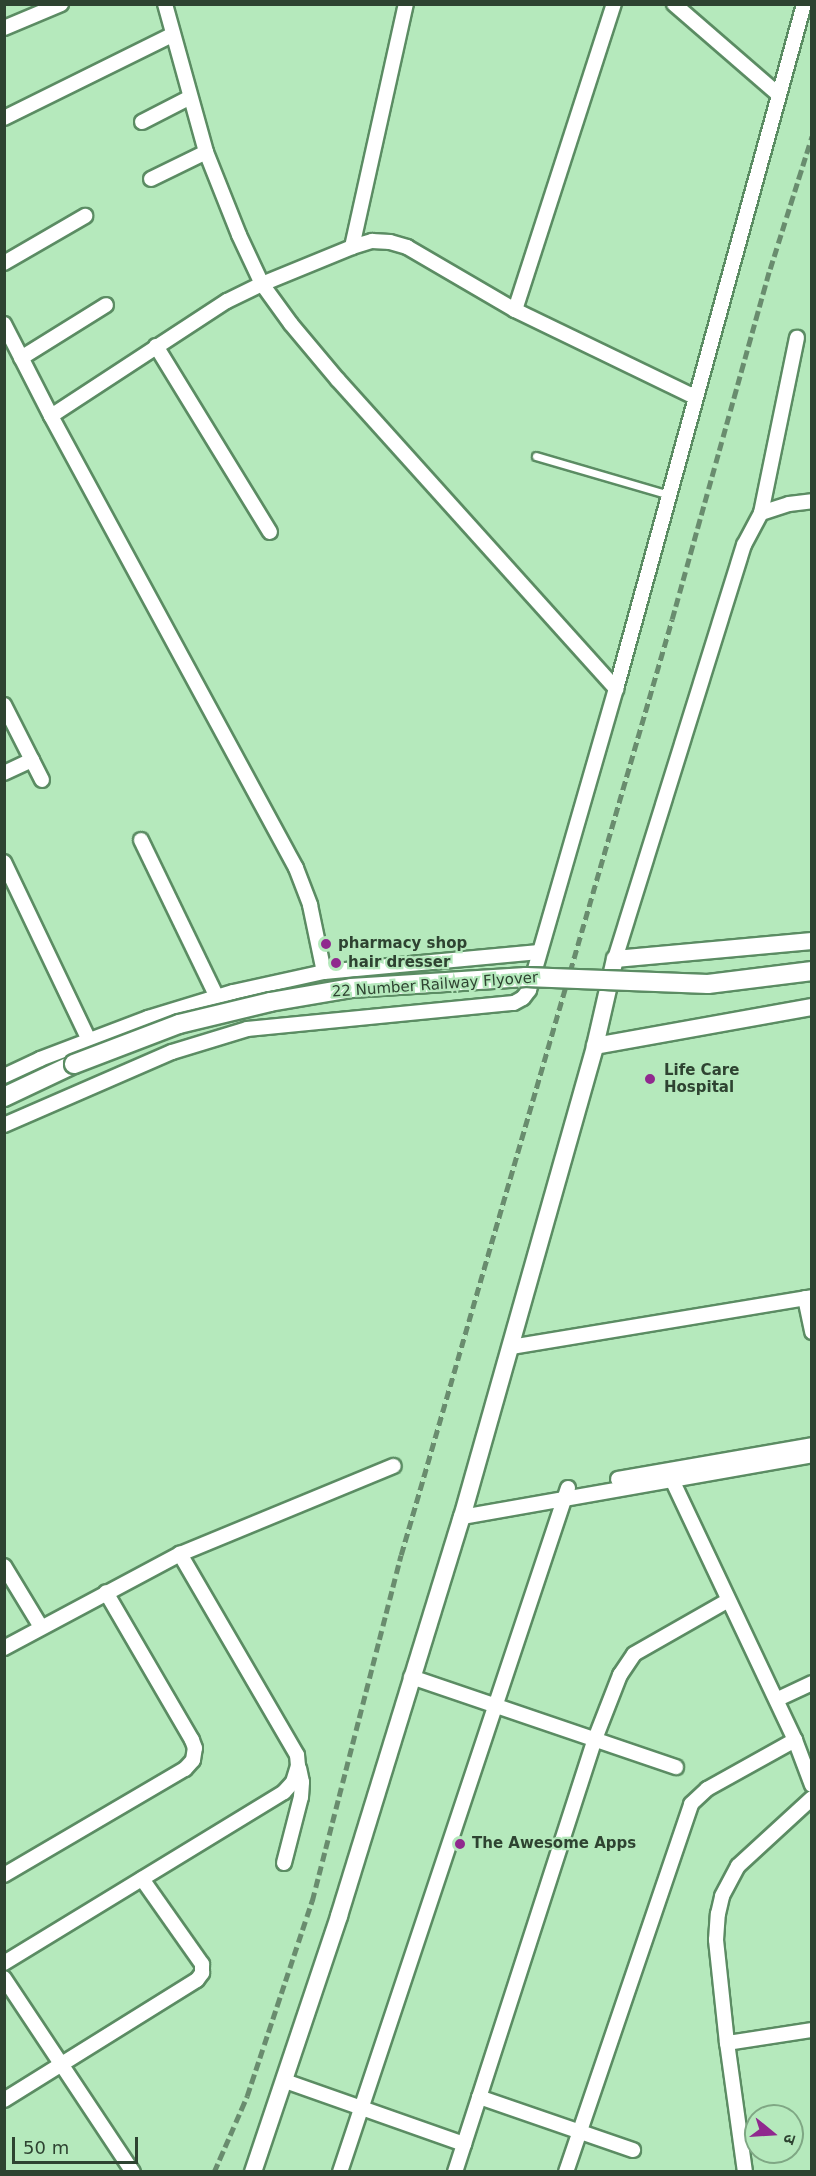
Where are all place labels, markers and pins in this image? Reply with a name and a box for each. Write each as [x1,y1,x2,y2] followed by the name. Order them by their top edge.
[338,935,467,953] place label: pharmacy shop
[319,937,333,951] marker: pharmacy shop
[348,954,450,972] place label: hair dresser
[329,956,343,970] marker: hair dresser
[664,1061,739,1096] place label: Life Care Hospital
[641,1070,659,1088] marker: Life Care Hospital
[472,1835,636,1853] place label: The Awesome Apps
[453,1837,467,1851] marker: The Awesome Apps

